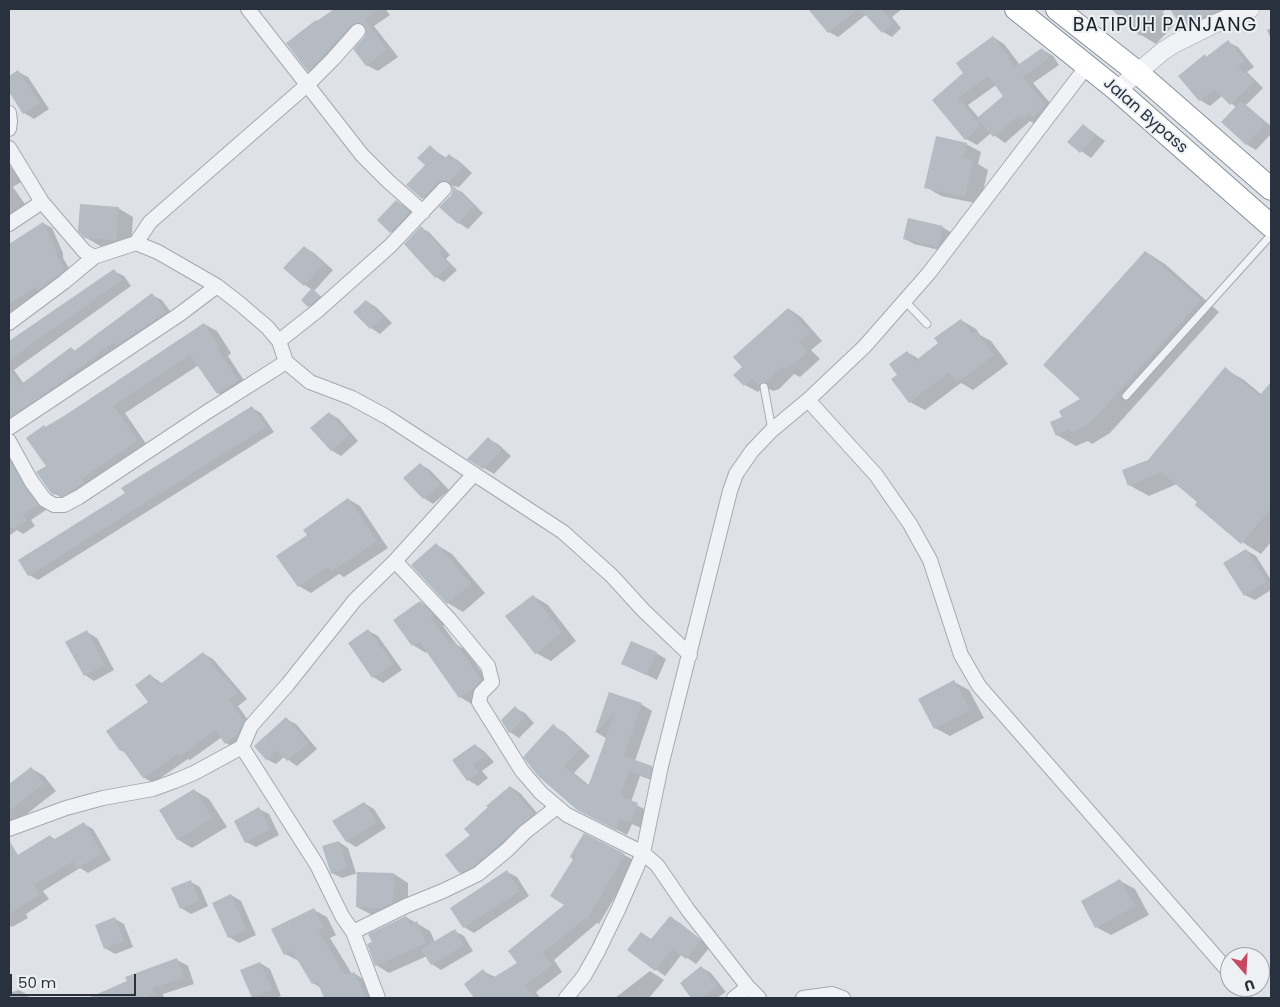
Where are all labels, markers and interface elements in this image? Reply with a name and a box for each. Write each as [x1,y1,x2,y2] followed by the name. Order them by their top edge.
[1071,15,1259,37] district label: BATIPUH PANJANG
[1099,74,1191,158] street label: Jalan Bypass
[1220,947,1270,997] north arrow
[12,964,139,996] scale bar
[18,972,56,993] text: 50 m
[1242,974,1257,996] text: U

